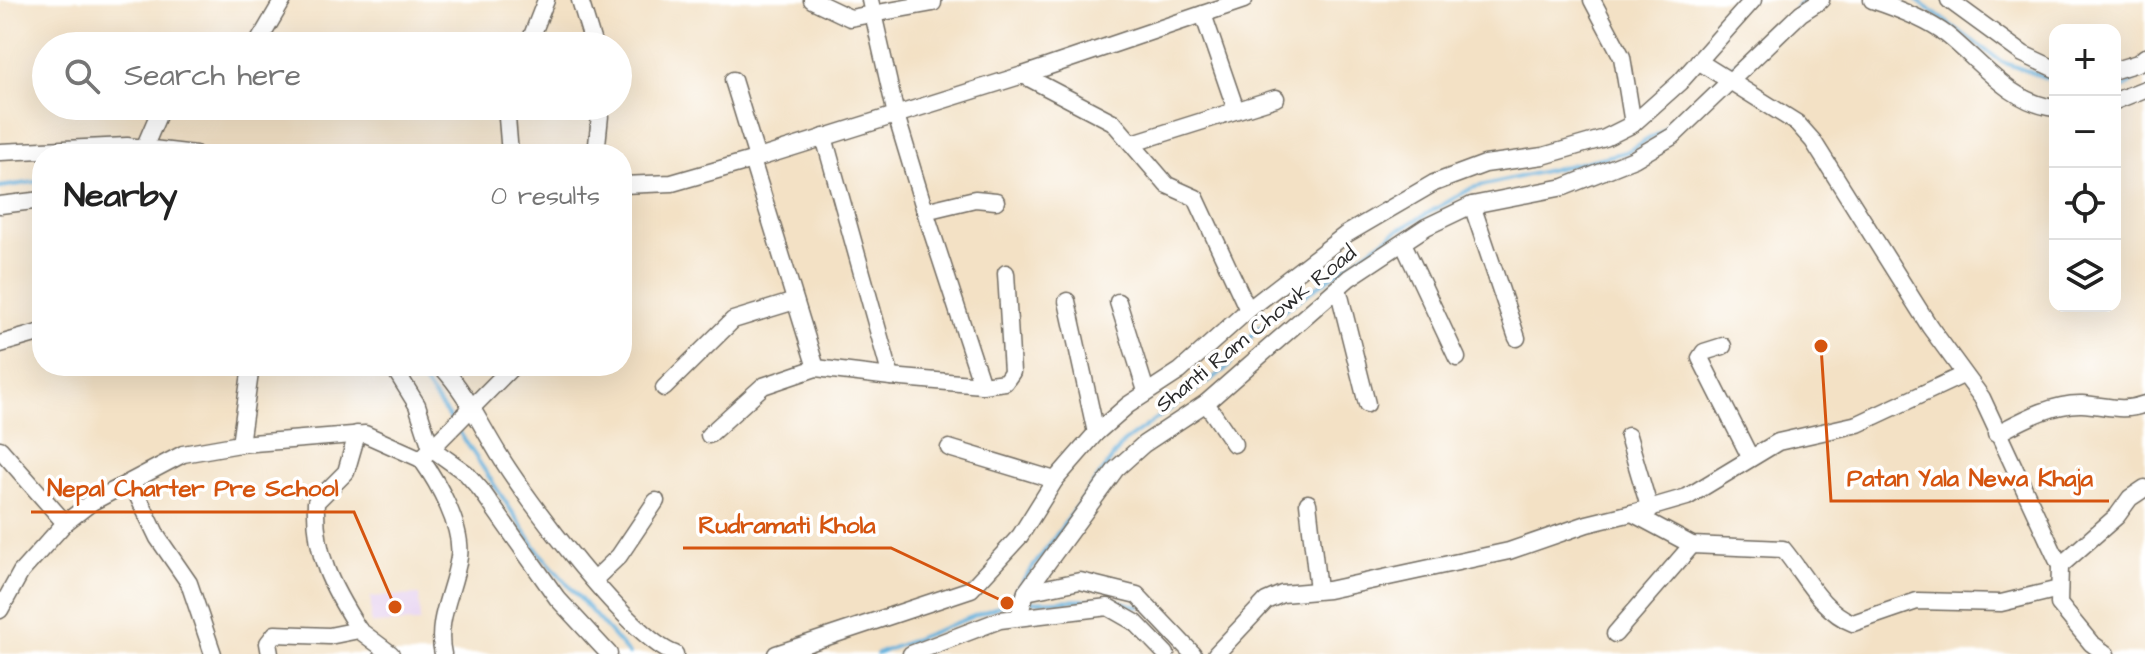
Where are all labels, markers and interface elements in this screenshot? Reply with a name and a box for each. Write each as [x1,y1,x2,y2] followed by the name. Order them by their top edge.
[2049,24,2121,312] map controls
[2049,24,2121,96] button: +
[32,32,632,120] search box
[60,54,104,98] icon: search
[124,55,301,97] text: Search here
[2049,96,2121,168] button: −
[2049,168,2121,240] button: locate
[64,172,178,220] text: Nearby
[491,178,600,214] text: 0 results
[1149,238,1363,420] street label: Shanti Ram Chowk Road
[2049,240,2121,312] button: layers
[1831,453,2109,501] callout: Patan Yala Newa Khaja
[1847,462,2094,496] text: Patan Yala Newa Khaja
[31,464,354,512] callout: Nepal Charter Pre School
[47,472,339,506] text: Nepal Charter Pre School
[683,500,891,548] callout: Rudramati Khola
[699,509,876,543] text: Rudramati Khola

